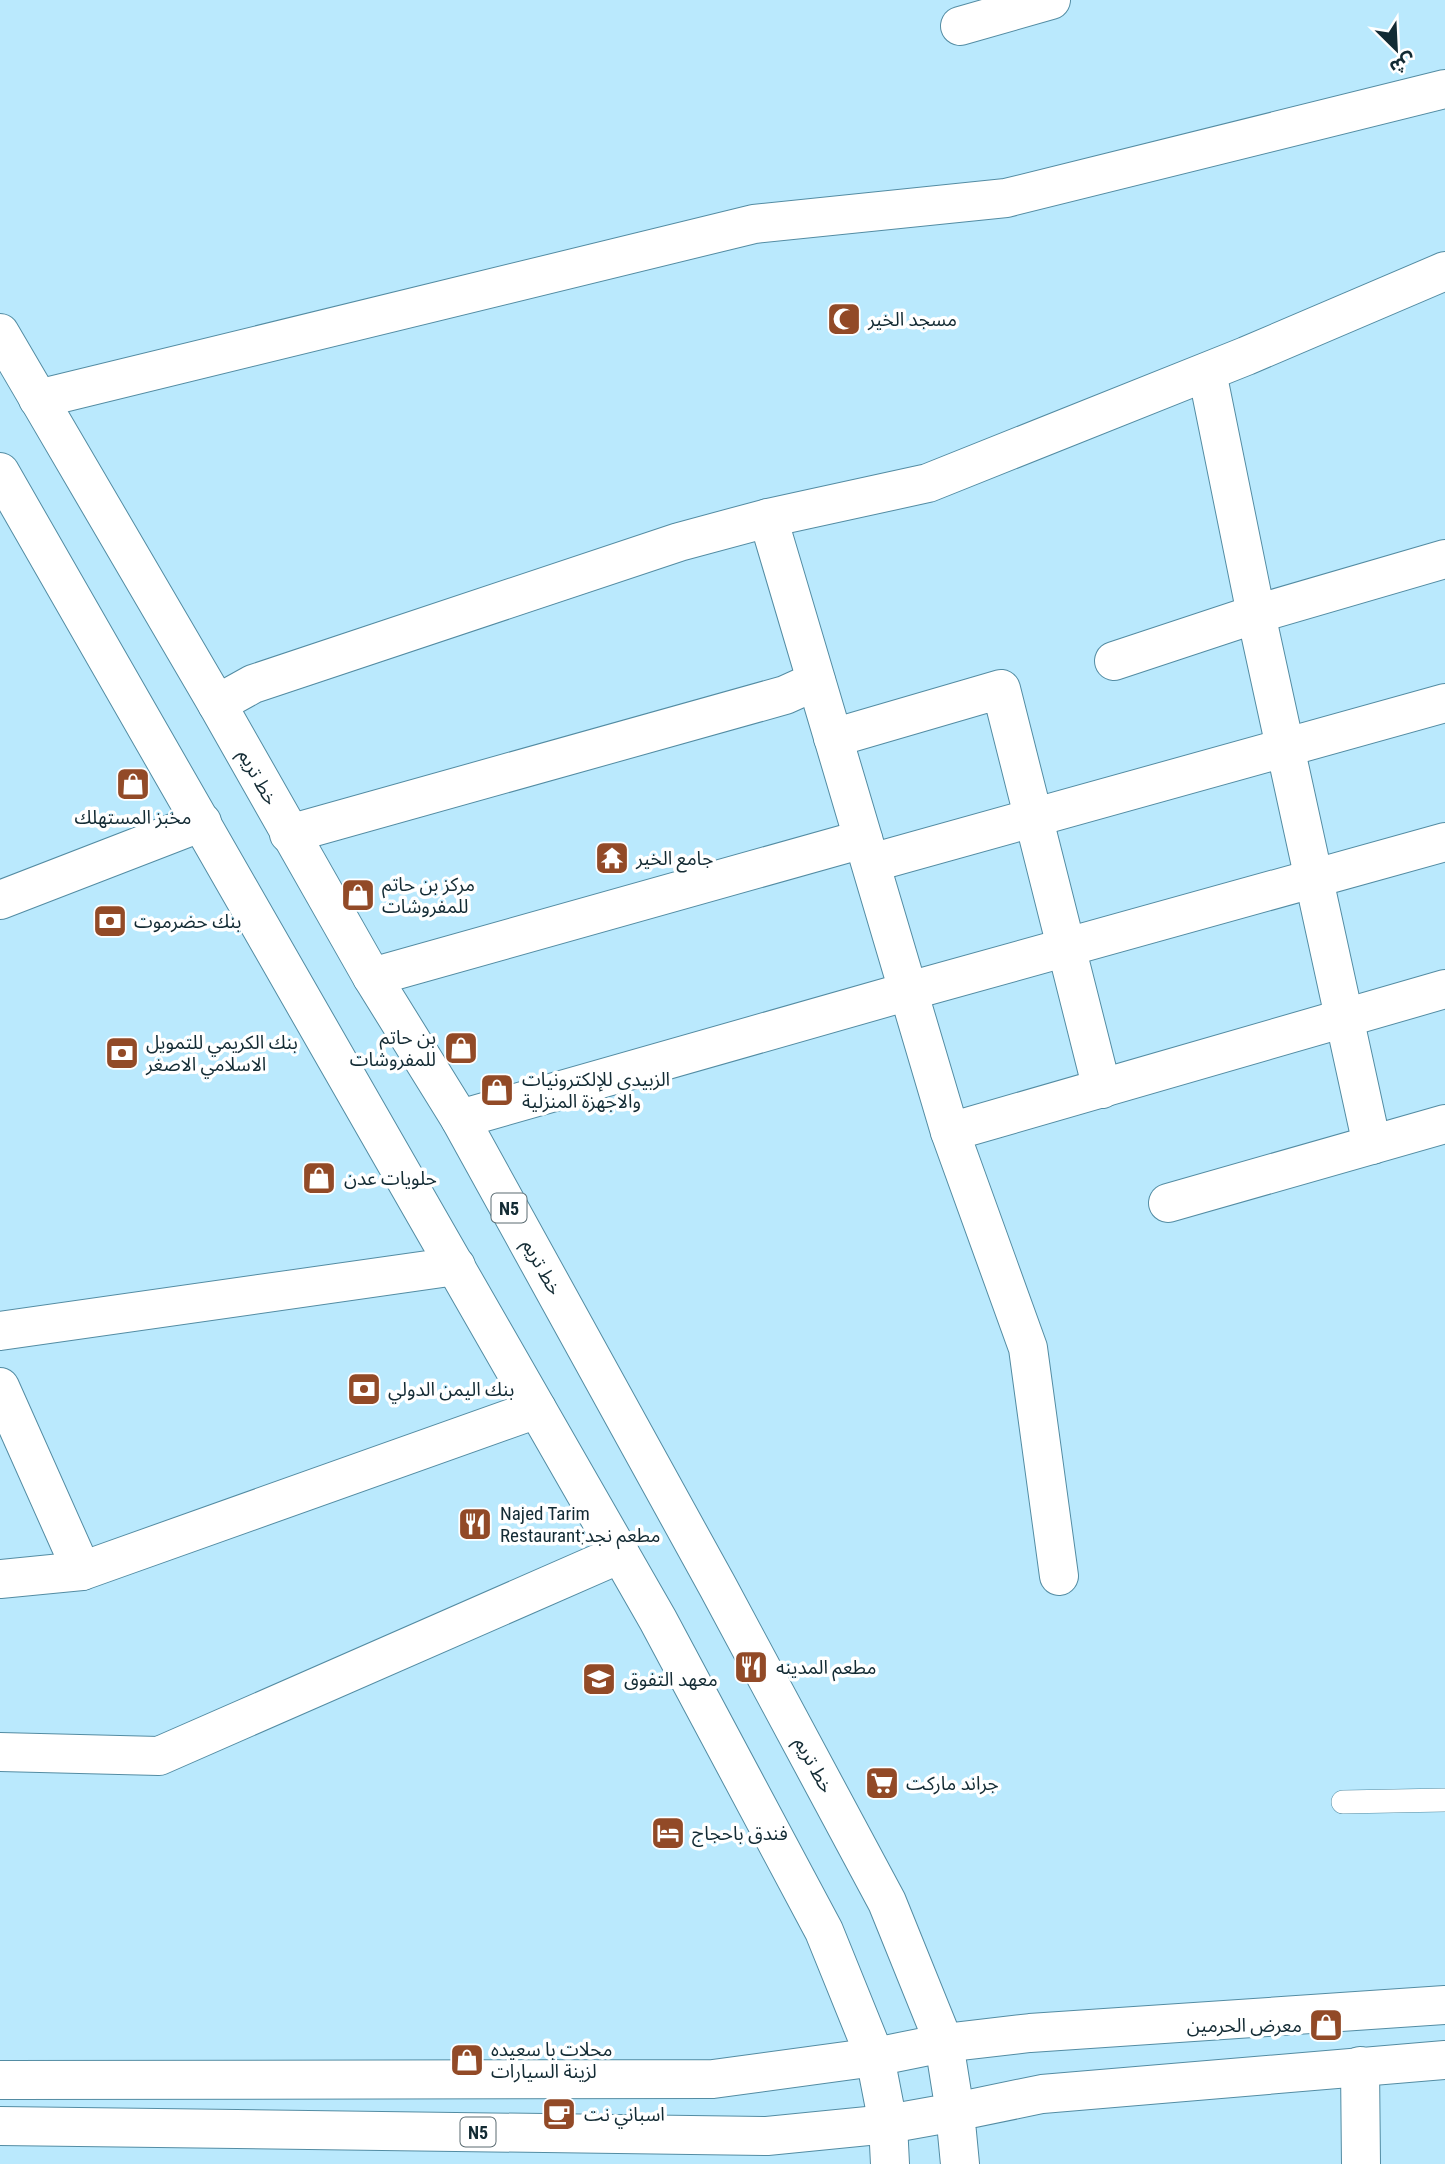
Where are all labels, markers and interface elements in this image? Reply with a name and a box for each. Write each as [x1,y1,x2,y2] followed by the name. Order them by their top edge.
[1361,14,1431,84] north arrow
[1386,48,1419,80] text: ش
[825,300,863,338] mosque icon: مسجد الخير
[867,308,957,331] place label: مسجد الخير
[231,745,283,810] street label: خط تريم
[114,765,152,803] shop icon: مخبز المستهلك
[74,806,192,829] place label: مخبز المستهلك
[593,839,631,877] temple icon: جامع الخير
[635,847,713,873] place label: جامع الخير
[382,873,475,918] place label: مركز بن حاتم للمفروشات
[339,876,377,914] shop icon: مركز بن حاتم للمفروشات
[91,902,129,940] bank icon: بنك حضرموت
[134,910,241,933] place label: بنك حضرموت
[350,1026,436,1071] place label: بن حاتم للمفروشات
[442,1029,480,1067] shop icon: بن حاتم للمفروشات
[145,1031,298,1079] place label: بنك الكريمي للتمويل الاسلامي الاصغر
[103,1034,141,1072] bank icon: بنك الكريمي للتمويل الاسلامي الاصغر
[522,1068,670,1113] place label: الزبيدي للإلكترونيات والاجهزة المنزلية
[478,1071,516,1109] shop icon: الزبيدي للإلكترونيات والاجهزة المنزلية
[300,1159,338,1197] shop icon: حلويات عدن
[344,1167,437,1190] place label: حلويات عدن
[491,1194,526,1223] road number: N5
[515,1235,567,1300] street label: خط تريم
[345,1370,383,1408] bank icon: بنك اليمن الدولي
[388,1378,514,1404] place label: بنك اليمن الدولي
[500,1502,661,1550] place label: Najed Tarim Restaurant;مطعم نجد
[456,1505,494,1543] restaurant icon: Najed Tarim Restaurant;مطعم نجد
[732,1648,770,1686] restaurant icon: مطعم المدينه
[776,1656,876,1682] place label: مطعم المدينه
[580,1660,618,1698] school or university icon: معهد التفوق
[624,1668,718,1691] place label: معهد التفوق
[787,1733,838,1798] street label: خط تريم
[863,1764,901,1802] supermarket icon: جراند ماركت
[906,1772,999,1795] place label: جراند ماركت
[649,1814,687,1852] hotel icon: فندق باحجاج
[692,1822,788,1847] place label: فندق باحجاج
[1307,2006,1345,2044] shop icon: معرض الحرمين
[1187,2014,1302,2037] place label: معرض الحرمين
[491,2038,612,2083] place label: محلات با سعيده لزينة السيارات
[448,2041,486,2079] shop icon: محلات با سعيده لزينة السيارات
[540,2095,578,2133] cafe icon: اسباني نت
[584,2103,665,2129] place label: اسباني نت
[461,2118,496,2146] road number: N5

